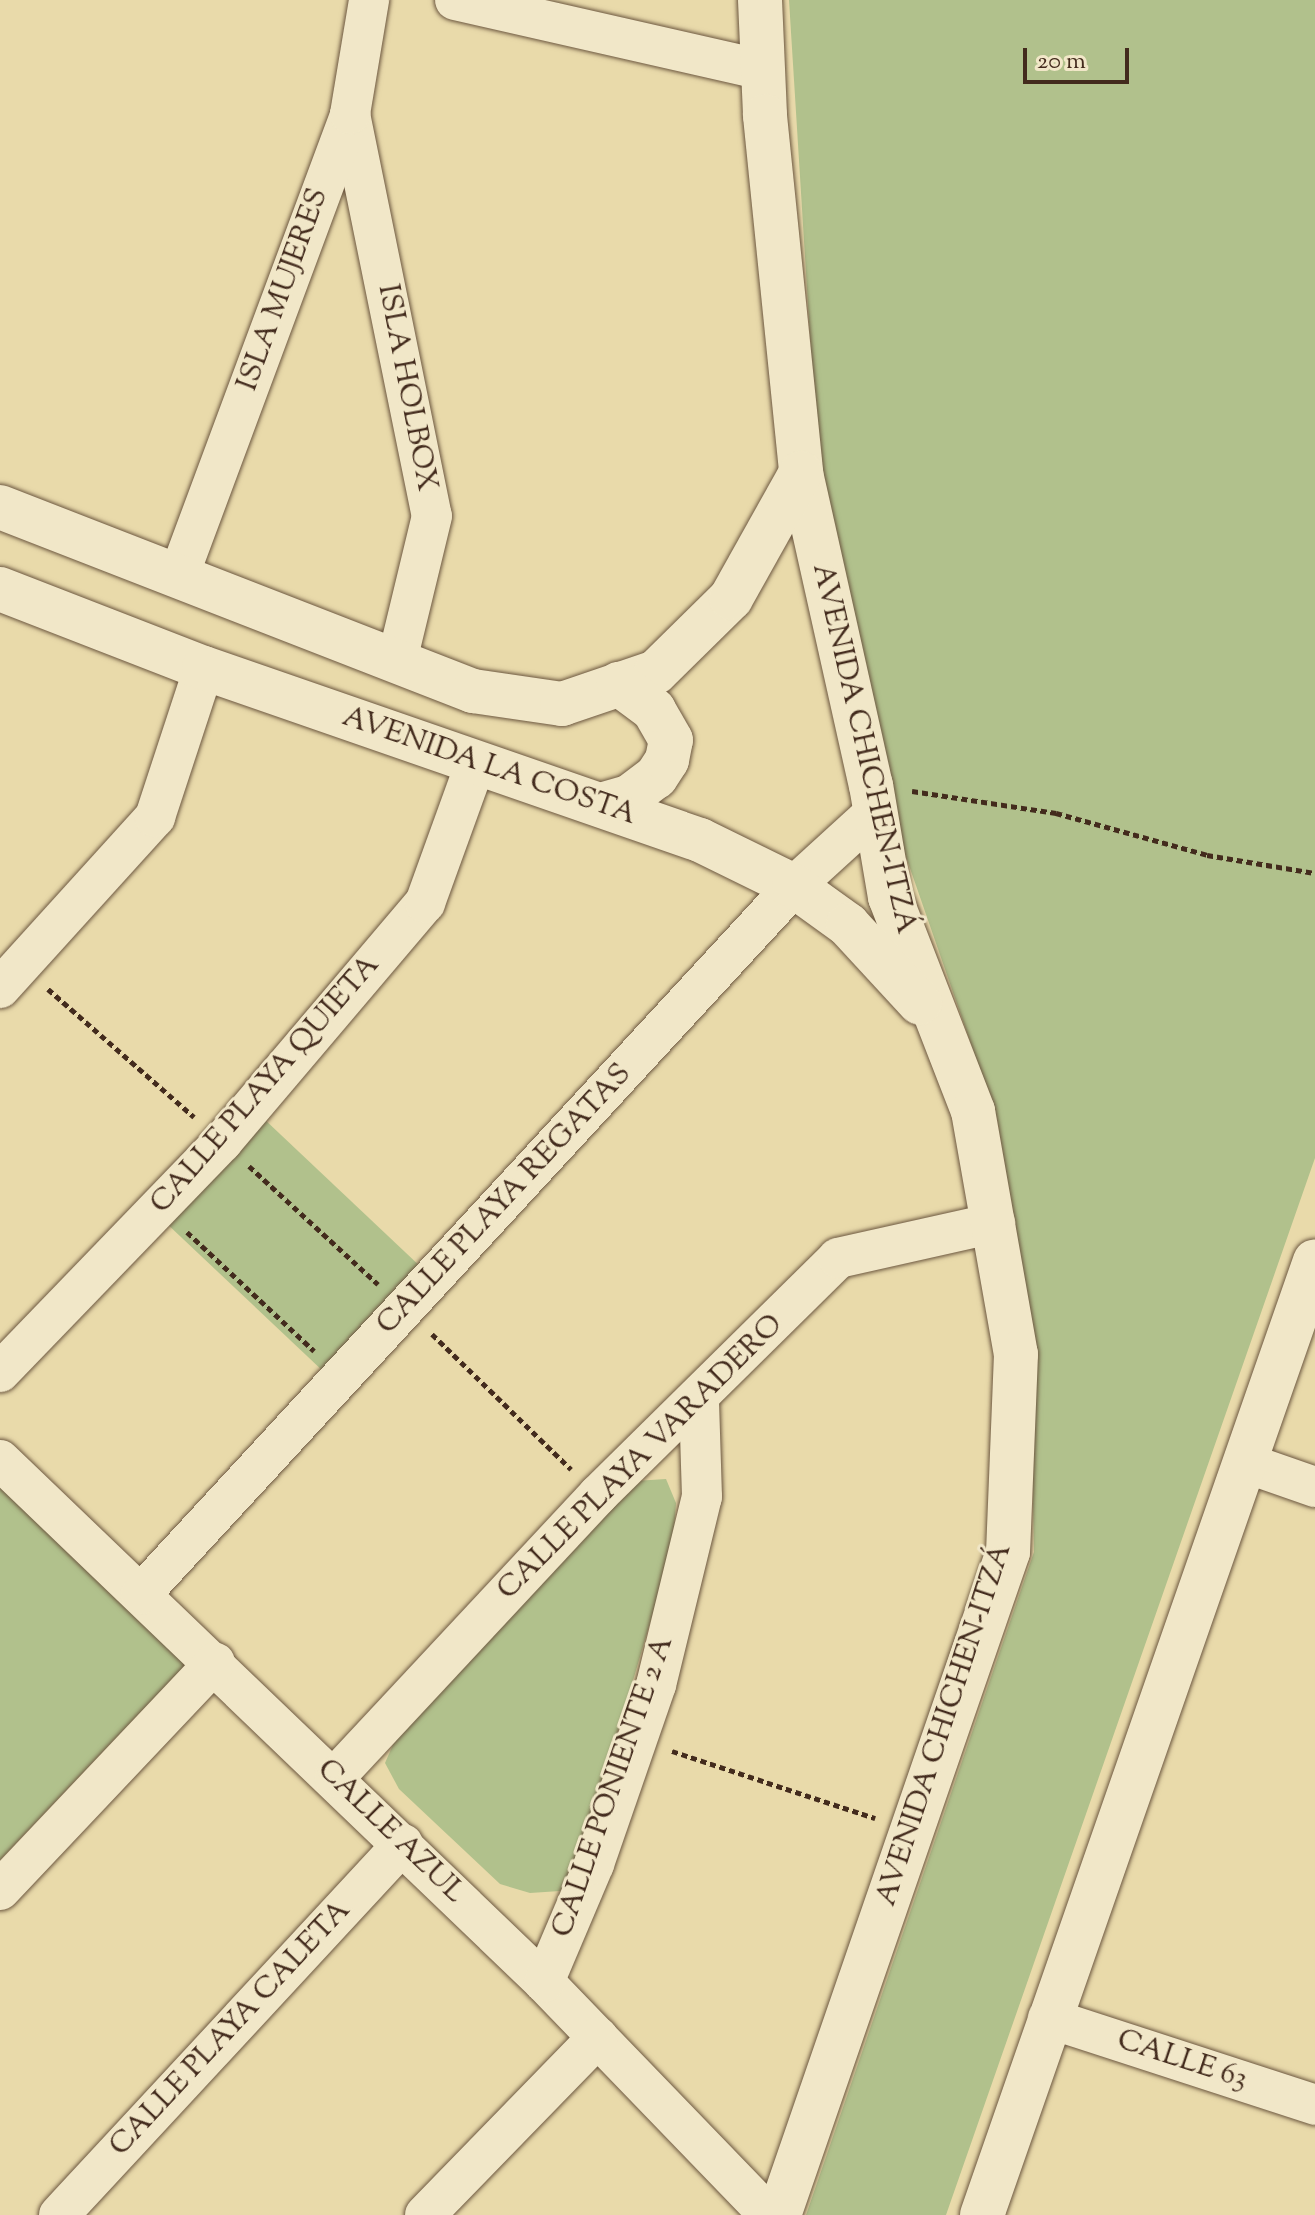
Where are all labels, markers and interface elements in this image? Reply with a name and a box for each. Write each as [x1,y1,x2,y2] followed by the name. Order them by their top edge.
[1027,32,1133,82] scale bar
[1037,45,1086,79] text: 20 m
[231,184,337,396] street label: ISLA MUJERES
[368,281,444,495] street label: ISLA HOLBOX
[803,560,923,938] street label: AVENIDA CHICHEN-ITZÁ
[337,700,641,834] street label: AVENIDA LA COSTA
[144,948,388,1222] street label: CALLE PLAYA QUIETA
[370,1057,640,1343] street label: CALLE PLAYA REGATAS
[491,1308,791,1608] street label: CALLE PLAYA VARADERO
[869,1539,1021,1911] street label: AVENIDA CHICHEN-ITZÁ
[546,1632,682,1942] street label: CALLE PONIENTE 2 A
[309,1752,471,1912] street label: CALLE AZUL
[103,1893,359,2165] street label: CALLE PLAYA CALETA
[1112,2023,1252,2099] street label: CALLE 63

